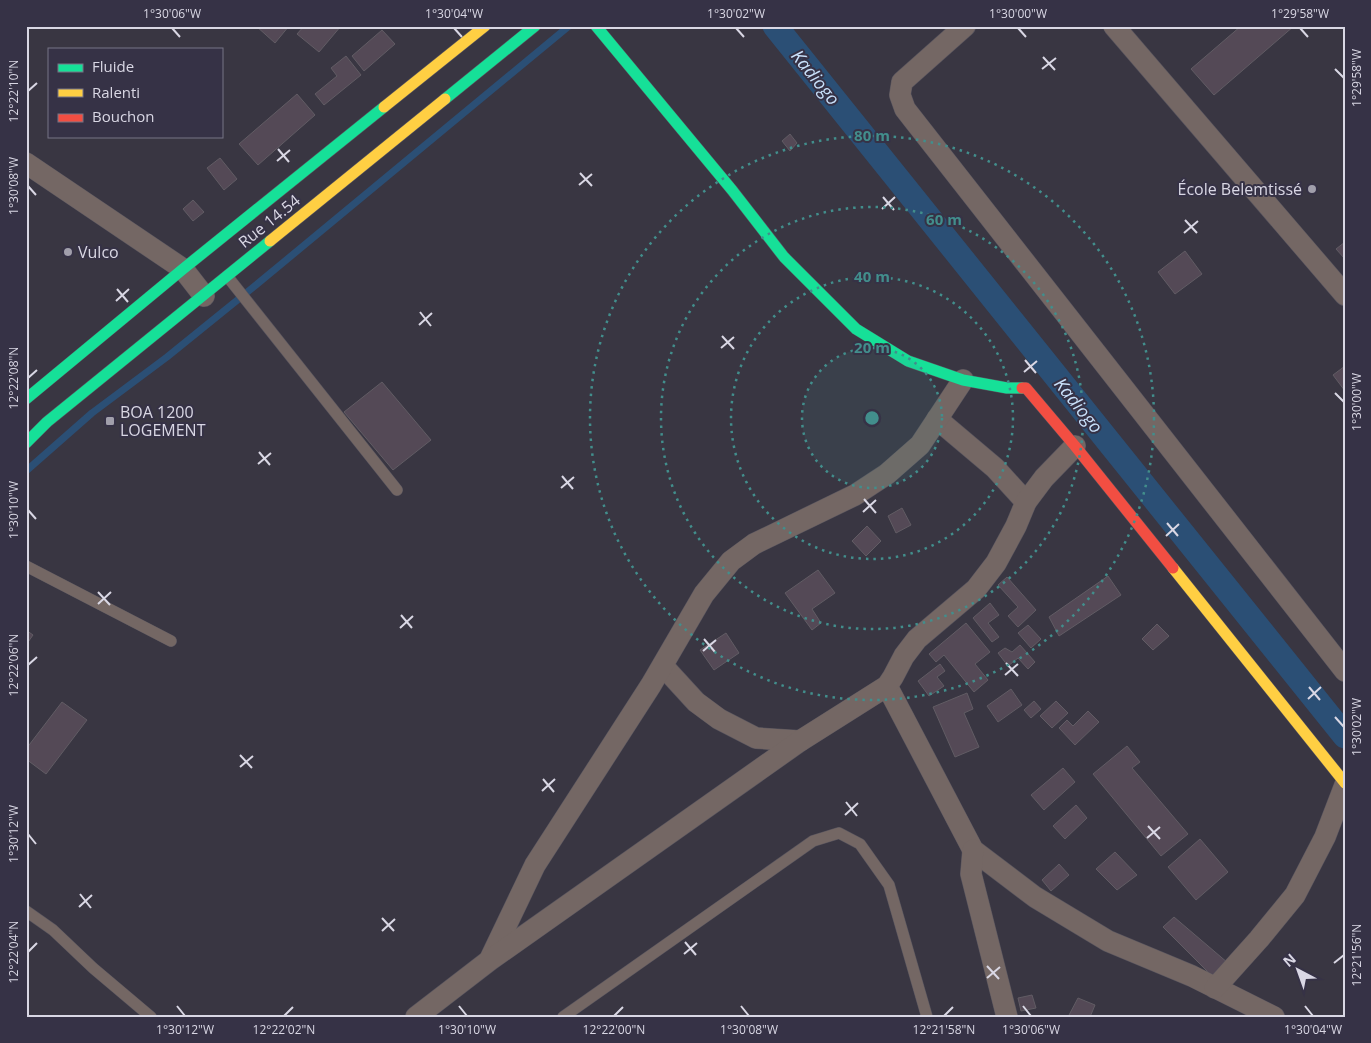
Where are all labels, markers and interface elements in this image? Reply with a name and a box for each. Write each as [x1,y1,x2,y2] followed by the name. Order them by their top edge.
[143,5,201,22] text: 1°30'06"W
[425,5,483,22] text: 1°30'04"W
[707,5,765,22] text: 1°30'02"W
[989,5,1047,22] text: 1°30'00"W
[1271,5,1329,22] text: 1°29'58"W
[786,44,846,110] water label: Kadiogo
[48,48,222,138] legend
[1348,49,1365,107] text: 1°29'58"W
[92,56,134,76] text: Fluide
[5,60,22,122] text: 12°22'10"N
[92,82,140,102] text: Ralenti
[92,106,155,126] text: Bouchon
[854,125,890,145] text: 80 m
[5,157,22,215] text: 1°30'08"W
[1178,178,1302,200] place label: École Belemtissé
[1306,183,1318,195] marker: École Belemtissé
[233,189,305,253] street label: Rue 14.54
[926,209,962,229] text: 60 m
[78,241,119,263] place label: Vulco
[62,246,74,258] marker: Vulco
[854,266,890,286] text: 40 m
[854,337,890,357] text: 20 m
[5,347,22,409] text: 12°22'08"N
[1049,372,1109,438] water label: Kadiogo
[1348,373,1365,431] text: 1°30'00"W
[120,401,206,441] place label: BOA 1200 LOGEMENT
[863,409,881,427] centre of rings
[104,415,116,427] marker: BOA 1200 LOGEMENT
[5,481,22,539] text: 1°30'10"W
[5,634,22,696] text: 12°22'06"N
[1348,698,1365,756] text: 1°30'02"W
[5,805,22,863] text: 1°30'12"W
[5,921,22,983] text: 12°22'04"N
[1348,924,1365,986] text: 12°21'56"N
[1274,946,1324,996] north arrow
[1279,949,1300,971] text: N
[156,1021,214,1038] text: 1°30'12"W
[253,1021,315,1038] text: 12°22'02"N
[438,1021,496,1038] text: 1°30'10"W
[583,1021,645,1038] text: 12°22'00"N
[720,1021,778,1038] text: 1°30'08"W
[913,1021,975,1038] text: 12°21'58"N
[1002,1021,1060,1038] text: 1°30'06"W
[1284,1021,1342,1038] text: 1°30'04"W

